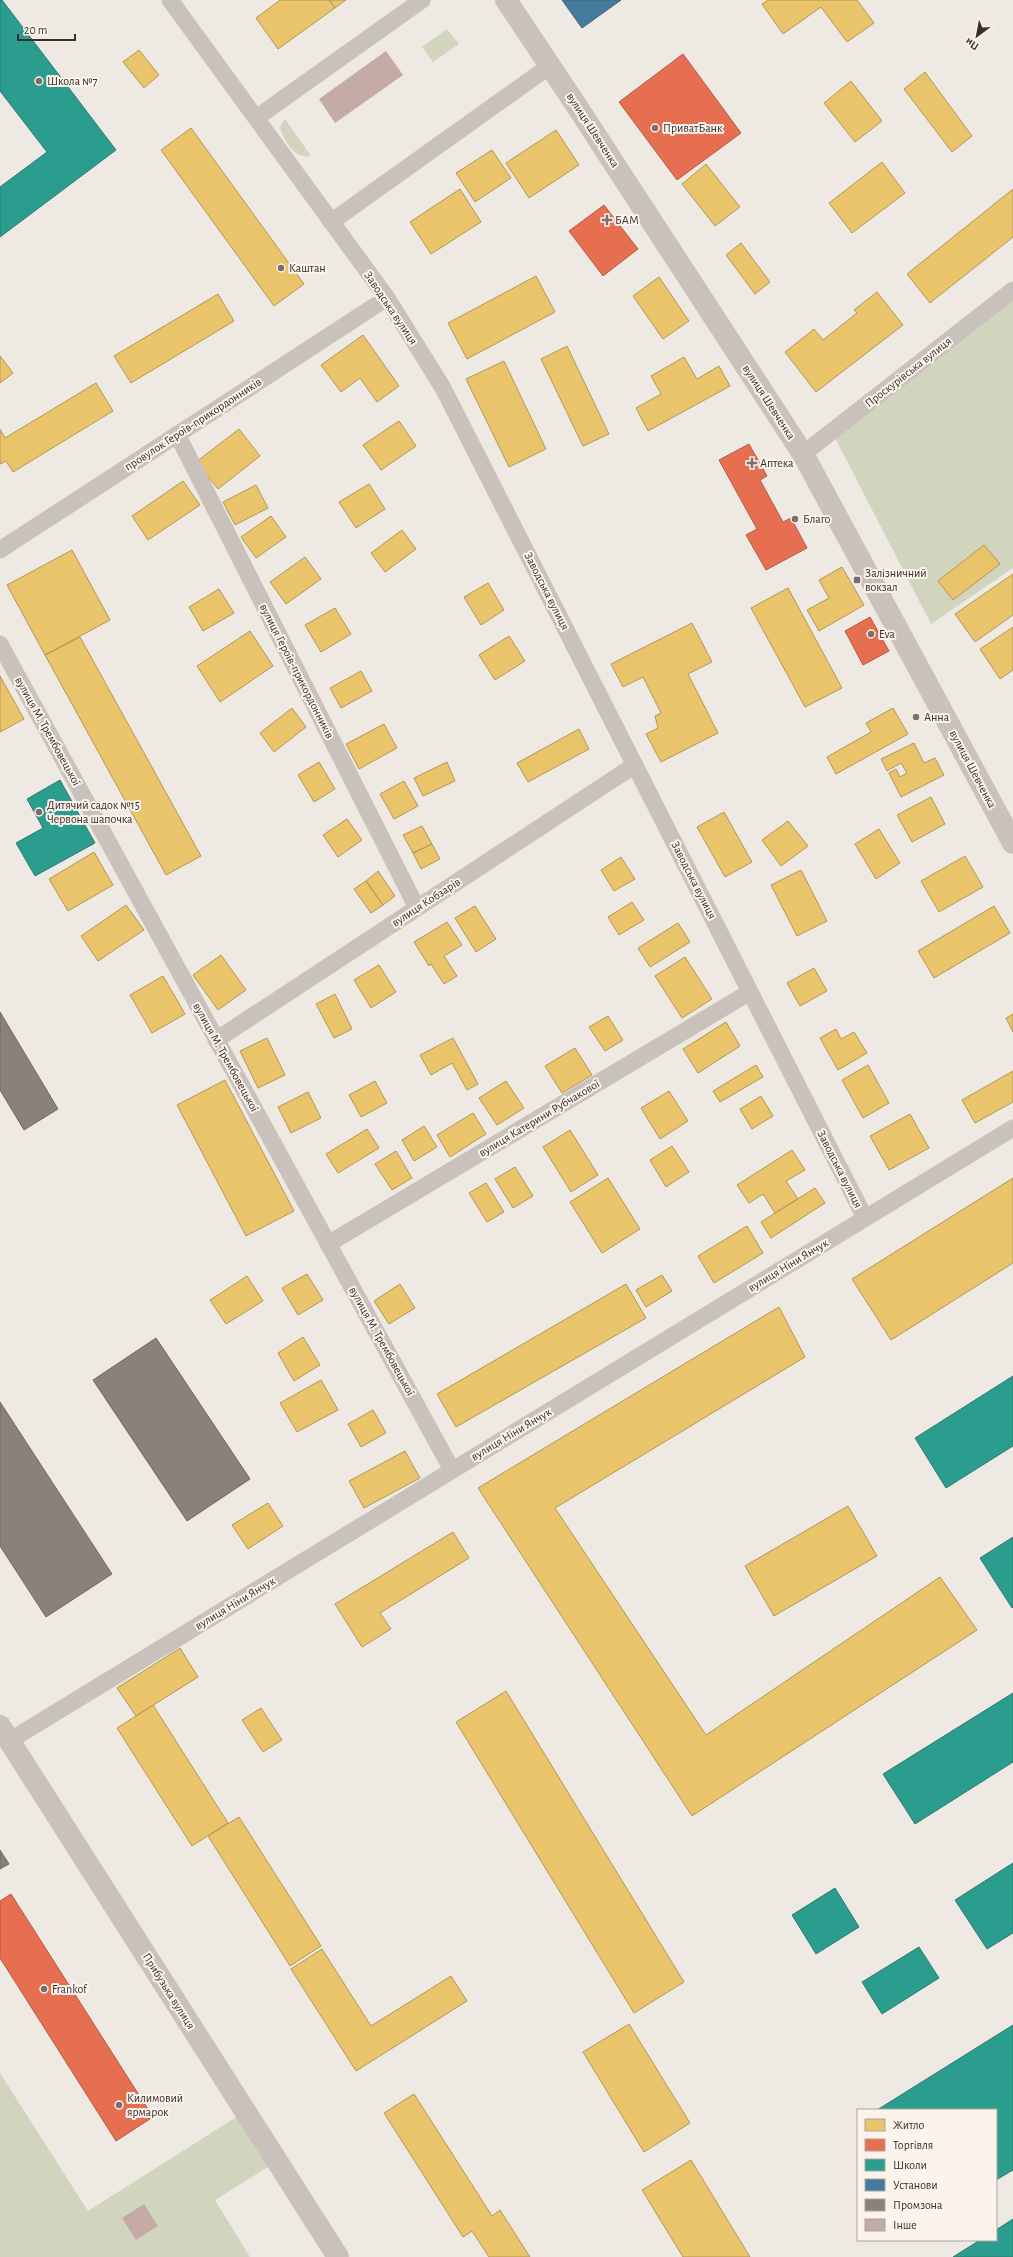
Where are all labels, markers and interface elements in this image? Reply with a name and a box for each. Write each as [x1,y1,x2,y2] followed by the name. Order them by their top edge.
[18,16,75,42] scale bar
[957,16,997,56] north arrow
[24,24,47,36] text: 20 m
[963,36,981,52] text: Пн
[47,75,98,87] place label: Школа №7
[34,76,44,86] marker: Школа №7
[564,91,622,170] street label: вулиця Шевченка
[663,122,723,134] place label: ПриватБанк
[650,123,660,133] marker: ПриватБанк
[615,214,639,226] place label: БАМ
[602,215,612,225] marker: БАМ
[289,262,326,274] place label: Каштан
[276,263,286,273] marker: Каштан
[361,269,420,347] street label: Заводська вулиця
[862,335,954,410] street label: Проскурівська вулиця
[740,363,798,442] street label: вулиця Шевченка
[122,375,265,474] street label: провулок Героїв-прикордонників
[760,457,794,469] place label: Аптека
[747,458,757,468] marker: Аптека
[803,513,831,525] place label: Благо
[790,514,800,524] marker: Благо
[521,550,572,632] street label: Заводська вулиця
[865,567,927,593] place label: Залізничний вокзал
[852,575,862,585] marker: Залізничний вокзал
[257,602,336,741] street label: вулиця Героїв-прикордонників
[879,628,895,640] place label: Eva
[866,629,876,639] marker: Eva
[12,675,83,788] street label: вулиця М. Трембовецької
[924,711,950,723] place label: Анна
[911,712,921,722] marker: Анна
[947,728,999,811] street label: вулиця Шевченка
[47,799,140,825] place label: Дитячий садок №15 Червона шапочка
[34,807,44,817] marker: Дитячий садок №15 Червона шапочка
[668,839,719,921] street label: Заводська вулиця
[390,875,463,929] street label: вулиця Кобзарів
[190,1001,261,1114] street label: вулиця М. Трембовецької
[477,1077,602,1160] street label: вулиця Катерини Рубчакової
[814,1128,865,1210] street label: Заводська вулиця
[746,1236,831,1294] street label: вулиця Ніни Янчук
[346,1285,417,1398] street label: вулиця М. Трембовецької
[469,1405,554,1463] street label: вулиця Ніни Янчук
[193,1574,278,1632] street label: вулиця Ніни Янчук
[140,1951,197,2032] street label: Прибузька вулиця
[52,1983,88,1995] place label: Frankof
[39,1984,49,1994] marker: Frankof
[127,2092,183,2118] place label: Килимовий ярмарок
[114,2100,124,2110] marker: Килимовий ярмарок
[857,2109,997,2241] legend
[893,2119,925,2131] text: Житло
[893,2139,933,2151] text: Торгівля
[893,2159,927,2171] text: Школи
[893,2179,938,2191] text: Установи
[893,2199,943,2211] text: Промзона
[893,2219,917,2231] text: Інше

